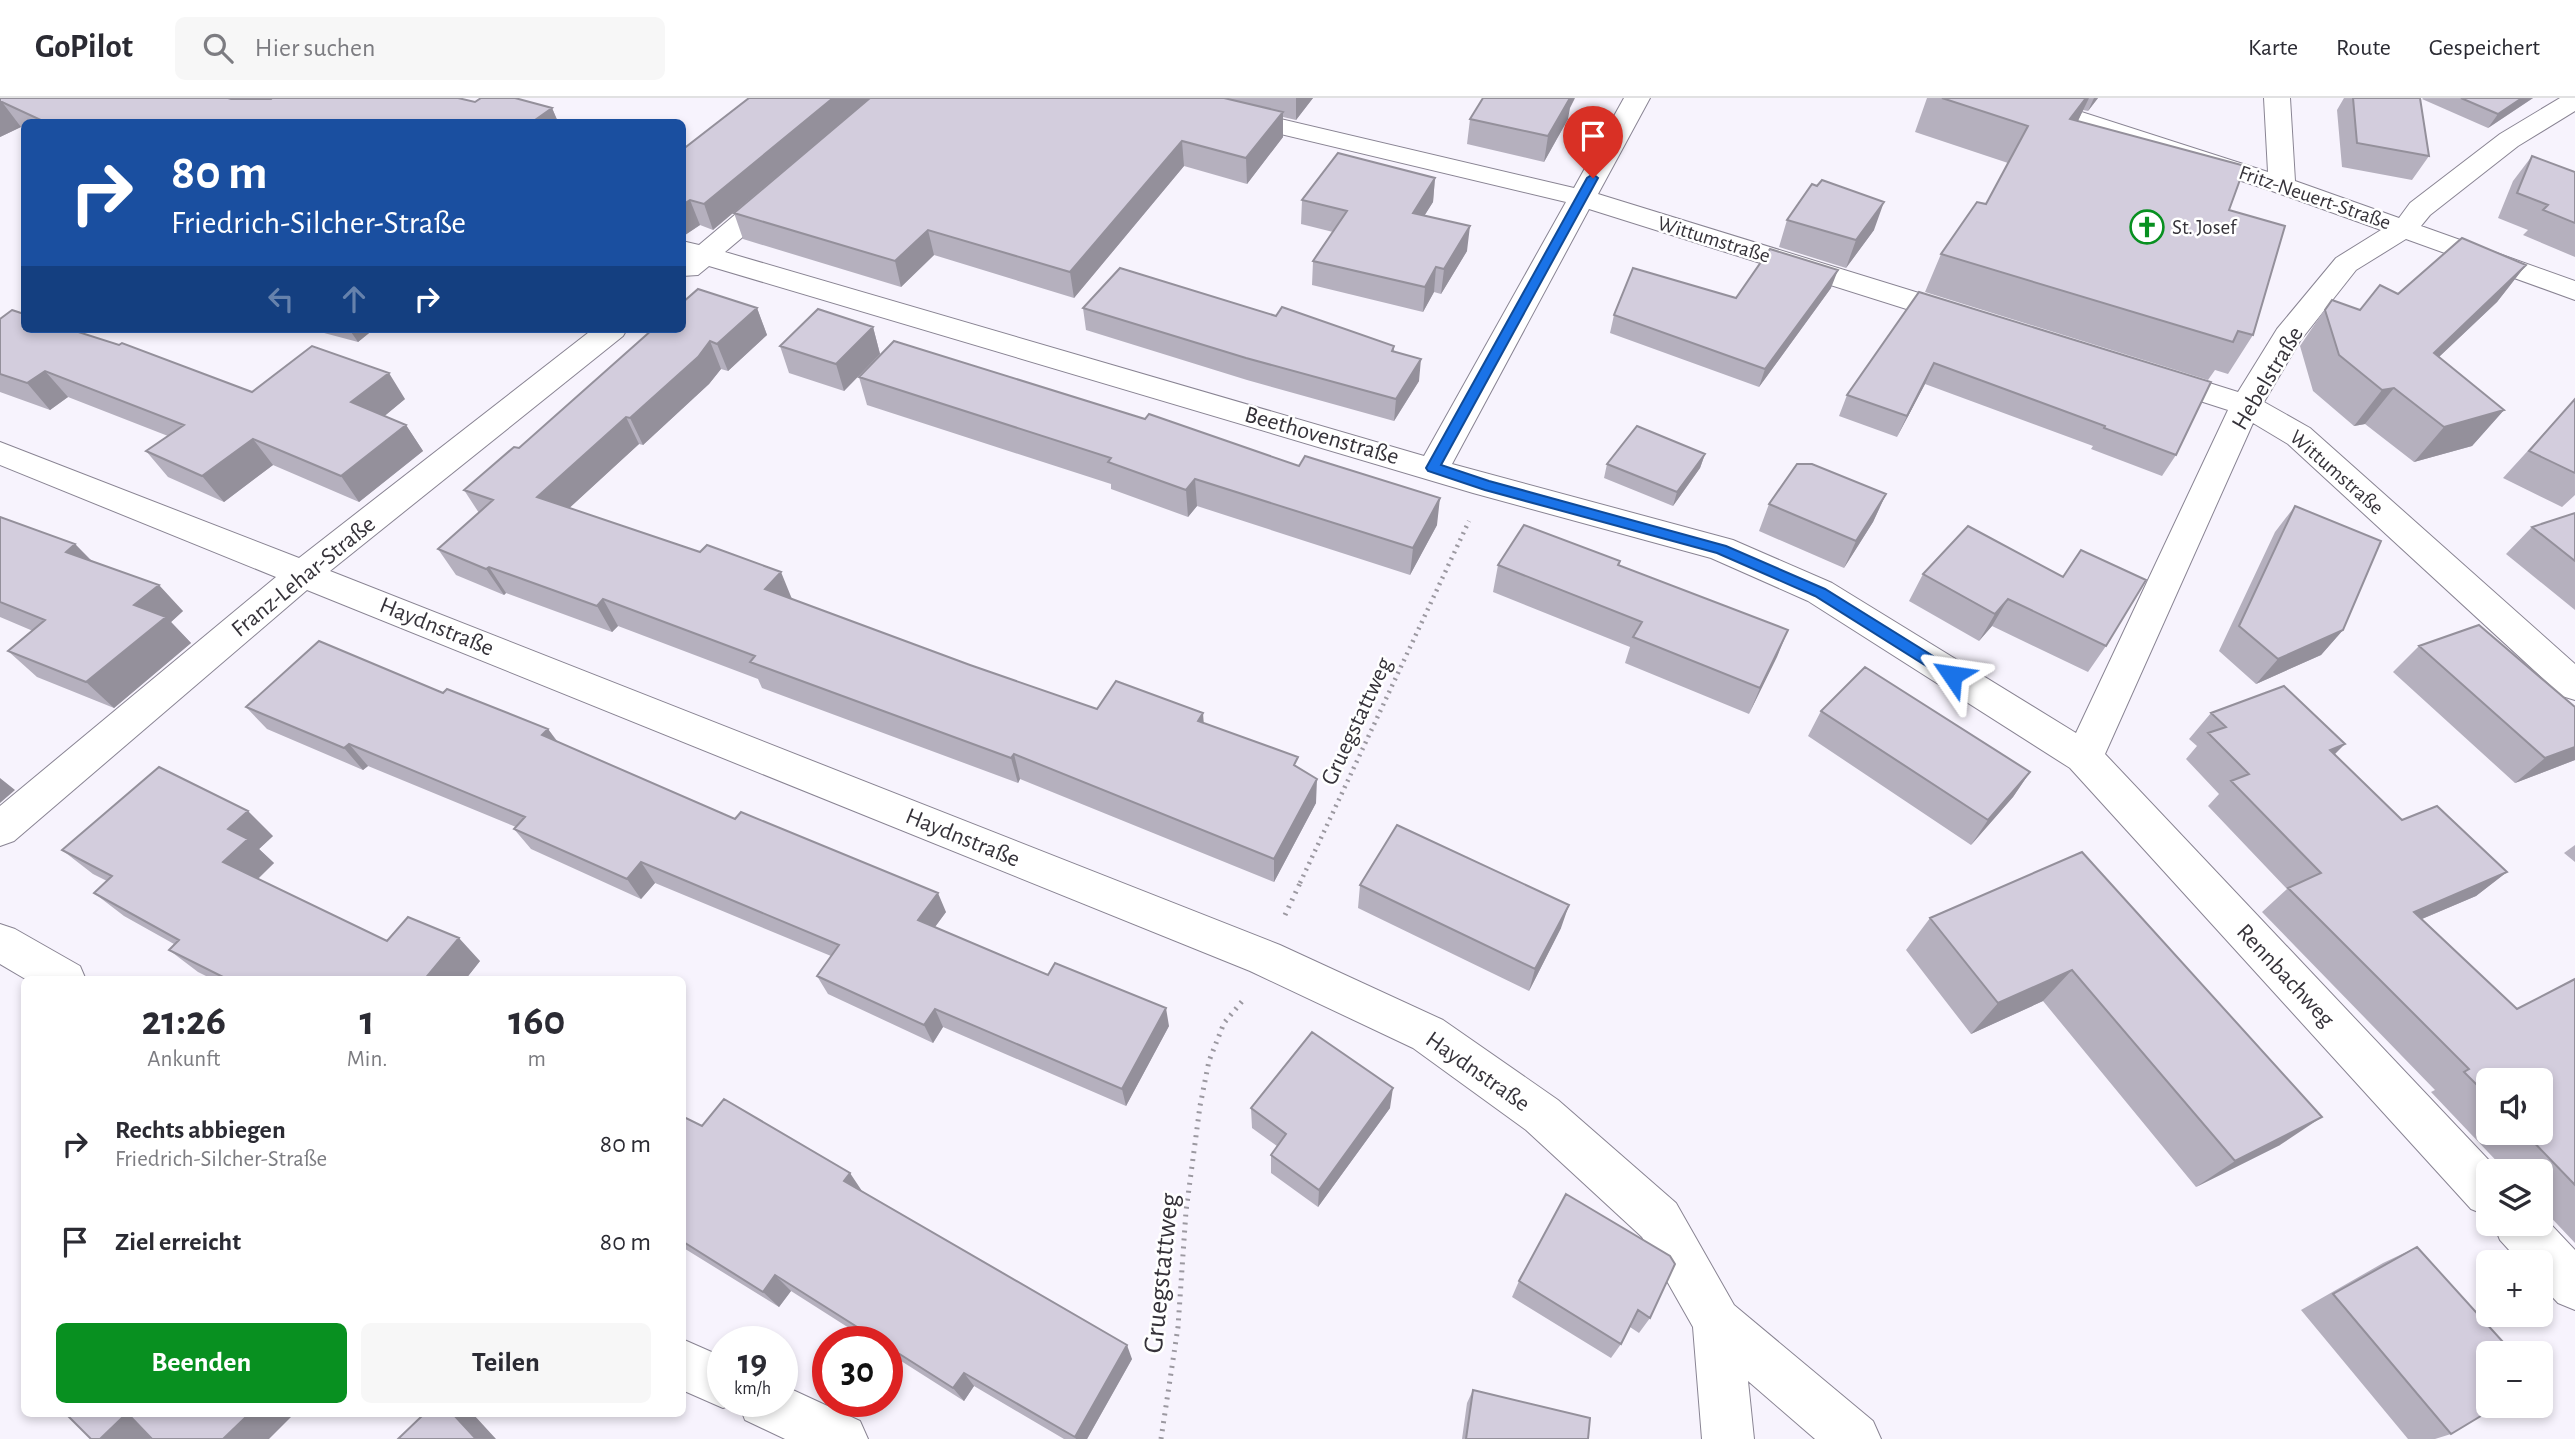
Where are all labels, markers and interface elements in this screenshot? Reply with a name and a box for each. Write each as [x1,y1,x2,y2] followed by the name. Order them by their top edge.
[175,17,665,80] search box
[199,29,237,67] icon: search
[35,31,133,64] text: GoPilot
[255,35,375,61] text: Hier suchen
[2248,36,2298,60] text: Karte
[2336,36,2391,60] text: Route
[2429,36,2540,60] text: Gespeichert
[1563,106,1623,178] pin
[1574,117,1612,155] icon: arrive
[56,147,147,238] icon: right
[171,149,268,198] text: 80 m
[2236,162,2394,233] street label: Fritz-Neuert-Straße
[171,207,466,239] text: Friedrich-Silcher-Straße
[2128,208,2166,246] church icon: St. Josef
[1655,212,1773,267] street label: Wittumstraße
[2172,217,2238,238] place label: St. Josef
[262,280,300,318] icon: left
[335,280,373,318] icon: ahead
[408,280,446,318] icon: right
[2228,323,2308,434] street label: Hebelstraße
[1242,402,1402,469] street label: Beethovenstraße
[2286,426,2388,519] street label: Wittumstraße
[227,512,380,642] street label: Franz-Lehar-Straße
[376,593,497,661] street label: Haydnstraße
[1915,638,1989,712] position arrow
[1317,654,1397,789] street label: Gruegstattweg
[902,804,1023,872] street label: Haydnstraße
[2232,920,2339,1032] street label: Rennbachweg
[142,1000,226,1042] text: 21:26
[360,1000,375,1042] text: 1
[508,1000,565,1042] text: 160
[1421,1027,1534,1116] street label: Haydnstraße
[147,1048,220,1071] text: Ankunft
[347,1048,388,1071] text: Min.
[528,1048,546,1071] text: m
[2476,1068,2553,1418] map controls
[2476,1068,2553,1145] button: sound
[115,1117,286,1143] text: Rechts abbiegen
[56,1125,94,1163] icon: right
[600,1131,651,1157] text: 80 m
[115,1148,327,1171] text: Friedrich-Silcher-Straße
[2476,1159,2553,1236] button: layers
[1140,1192,1184,1355] street label: Gruegstattweg
[56,1223,94,1261] icon: arrive
[115,1229,241,1255] text: Ziel erreicht
[600,1229,651,1255] text: 80 m
[2476,1250,2553,1327] button: +
[56,1323,347,1403] button: Beenden
[361,1323,651,1403] button: Teilen
[812,1326,903,1417] speed limit sign: 30
[2476,1341,2553,1418] button: −
[738,1345,767,1380] text: 19
[734,1380,771,1398] text: km/h

